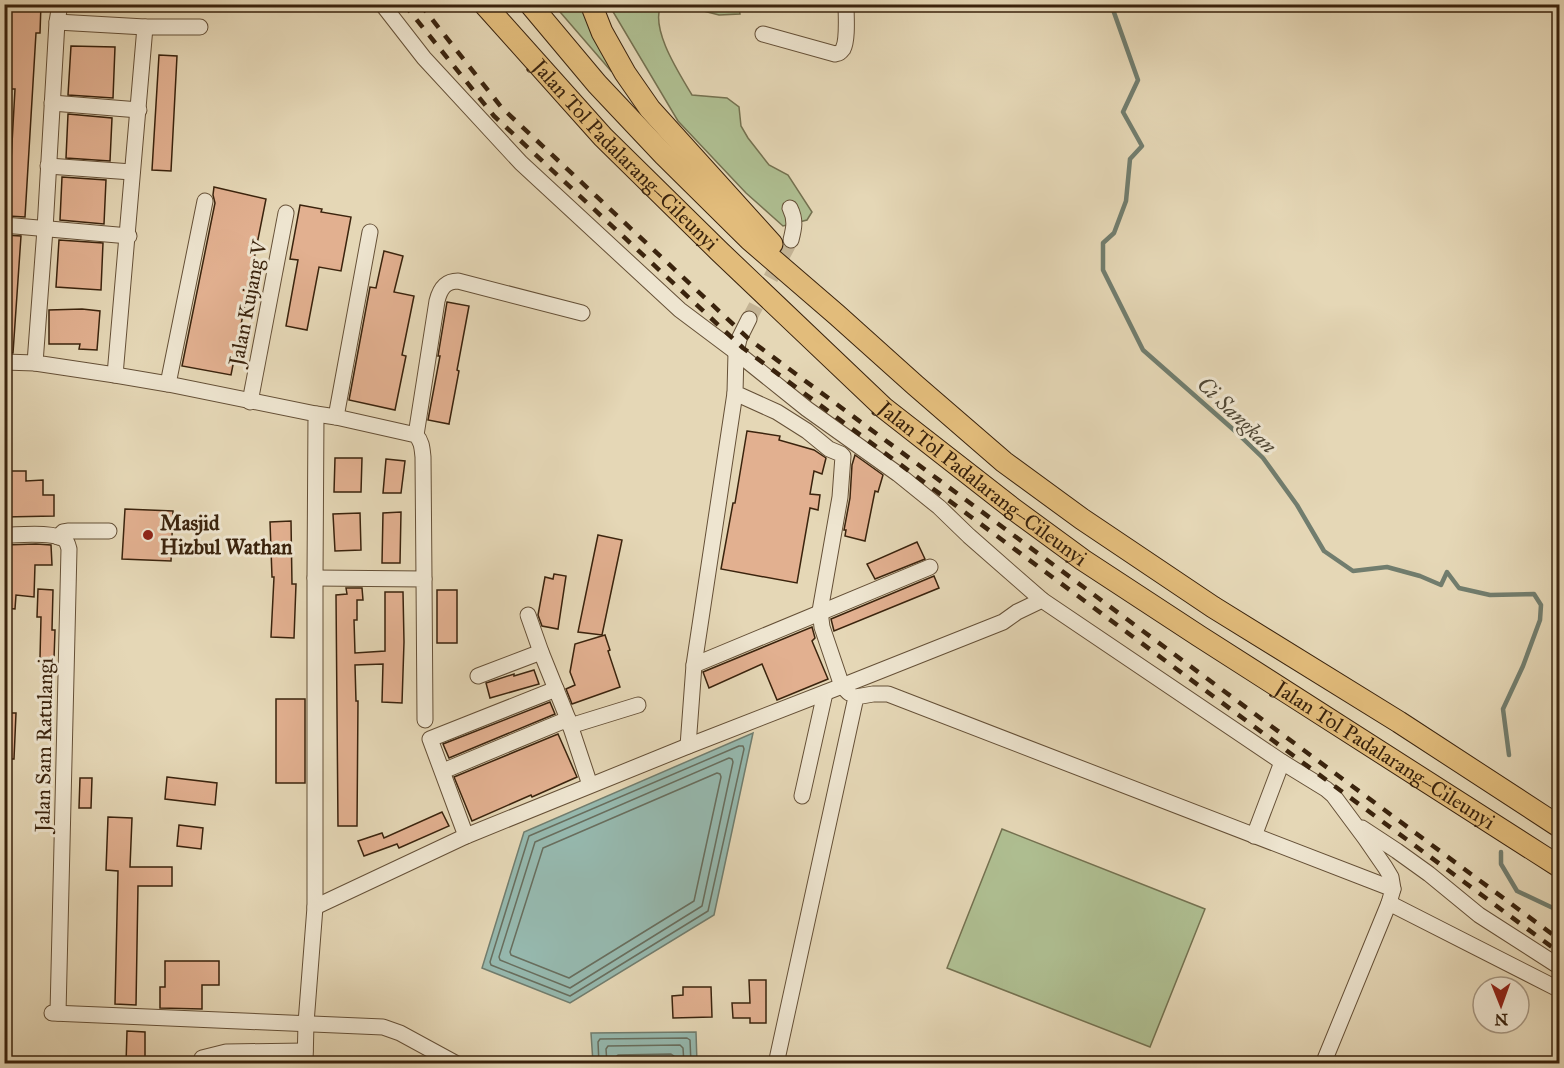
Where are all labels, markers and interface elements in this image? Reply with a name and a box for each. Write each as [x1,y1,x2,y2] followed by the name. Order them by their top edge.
[525,53,724,256] street label: Jalan Tol Padalarang–Cileunyi
[223,237,273,370] street label: Jalan Kujang V
[1192,371,1283,460] water label: Ci Sangkan
[871,394,1092,572] street label: Jalan Tol Padalarang–Cileunyi
[160,510,293,560] place label: Masjid Hizbul Wathan
[141,528,155,542] marker: Masjid Hizbul Wathan
[29,657,59,834] street label: Jalan Sam Ratulangi
[1268,674,1500,835] street label: Jalan Tol Padalarang–Cileunyi
[1471,975,1531,1035] north arrow
[1494,1010,1508,1029] text: N

